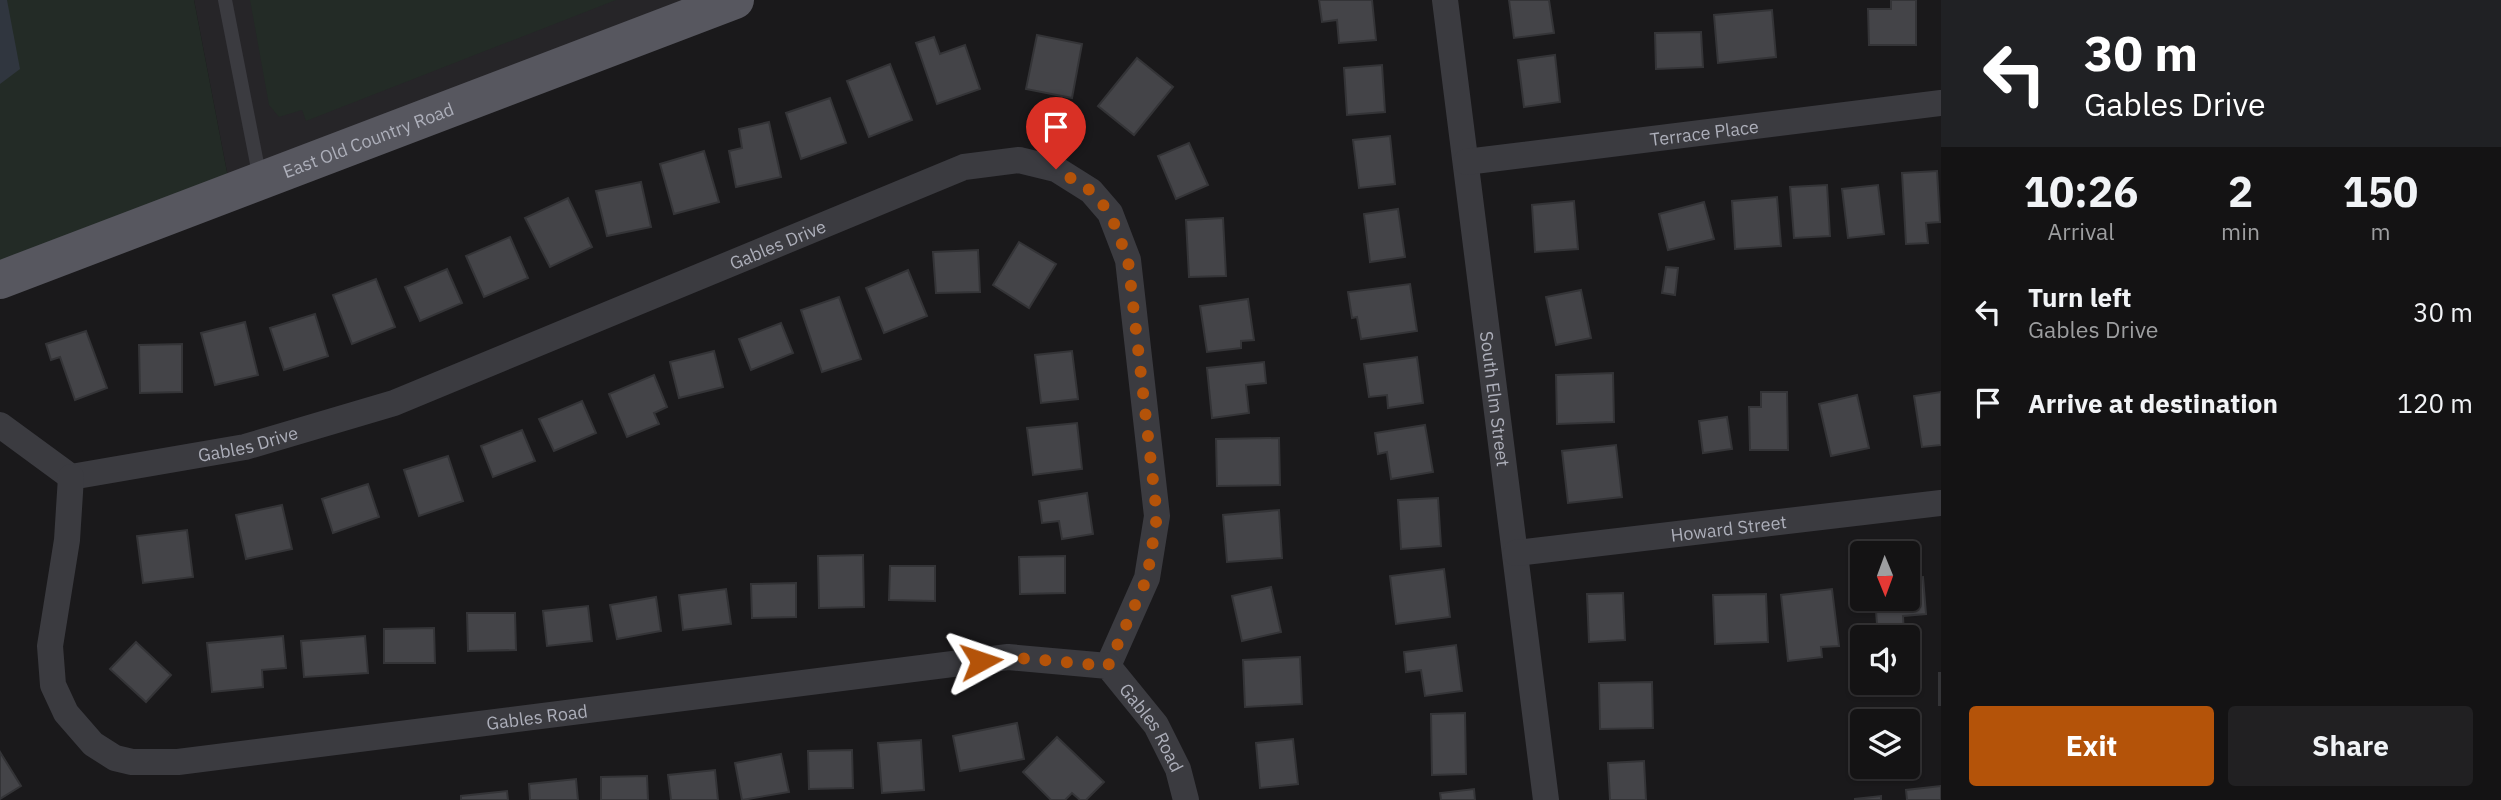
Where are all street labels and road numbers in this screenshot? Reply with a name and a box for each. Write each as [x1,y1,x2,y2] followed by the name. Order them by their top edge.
[279,97,457,183] street label: East Old Country Road
[1649,114,1760,151] street label: Terrace Place
[726,214,829,274] street label: Gables Drive
[1475,330,1515,468] street label: South Elm Street
[196,420,301,466] street label: Gables Drive
[1669,510,1788,546] street label: Howard Street
[1115,678,1189,776] street label: Gables Road
[485,699,589,734] street label: Gables Road

